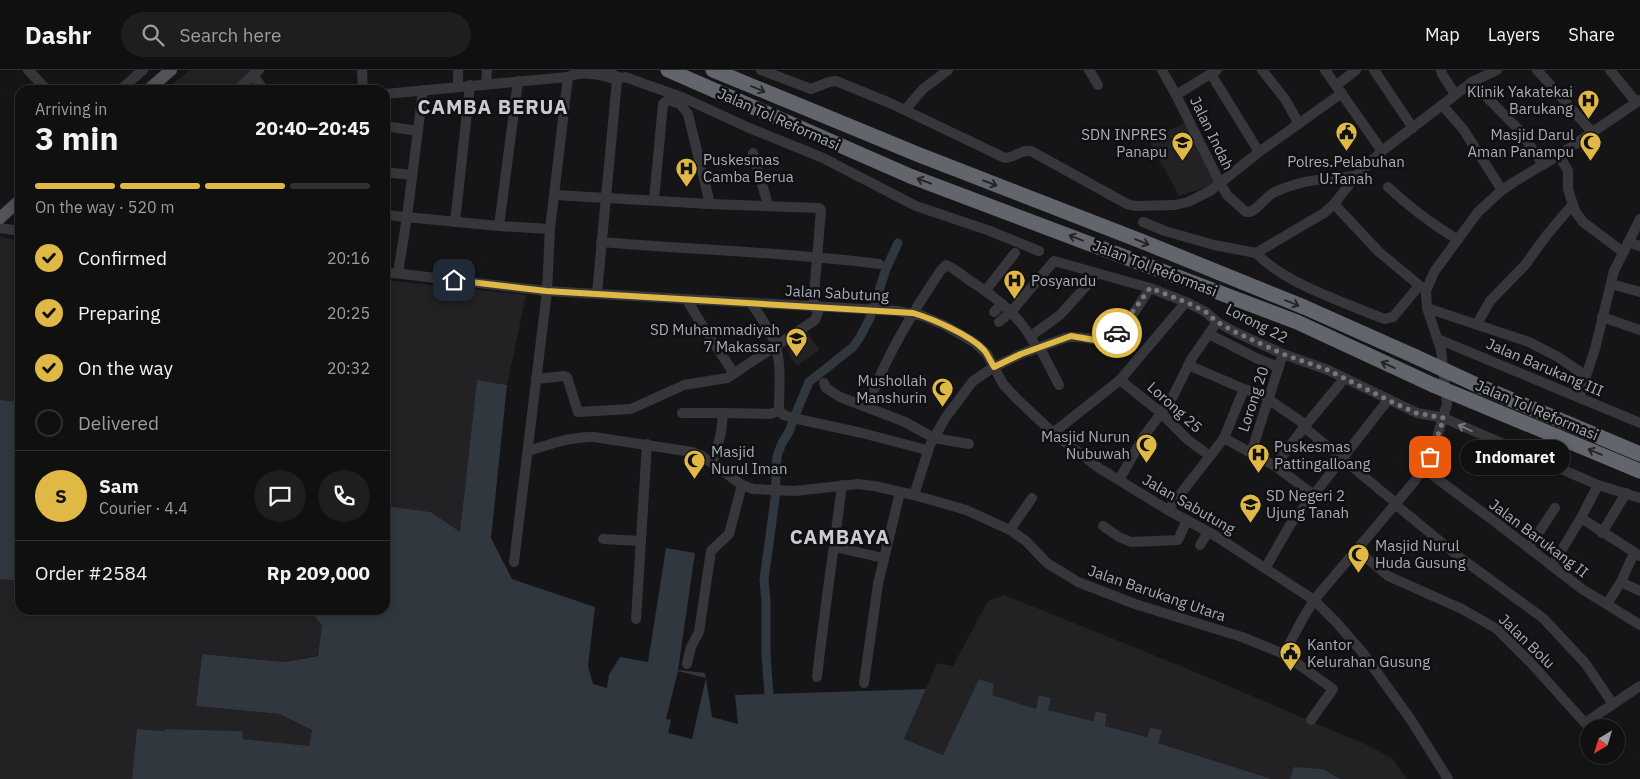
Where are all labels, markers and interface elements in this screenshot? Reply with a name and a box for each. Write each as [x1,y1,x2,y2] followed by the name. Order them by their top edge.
[121,12,471,57] search box
[25,19,91,51] text: Dashr
[139,21,167,49] icon: search
[179,23,281,47] text: Search here
[1425,23,1460,46] text: Map
[1488,23,1540,46] text: Layers
[1568,23,1615,46] text: Share
[1467,82,1573,118] place label: Klinik Yakatekai Barukang
[715,83,843,155] street label: Jalan Tol Reformasi
[751,85,766,94] one-way arrow
[1577,88,1601,119] hospital icon: Klinik Yakatekai Barukang
[417,93,569,120] district label: CAMBA BERUA
[1186,93,1238,173] street label: Jalan Indah
[35,99,107,119] text: Arriving in
[255,116,370,140] text: 20:40–20:45
[35,117,119,159] text: 3 min
[1334,121,1358,152] public building icon: Polres.Pelabuhan U.Tanah
[1081,125,1167,161] place label: SDN INPRES Panapu
[1467,125,1574,161] place label: Masjid Darul Aman Panampu
[1171,131,1195,162] school or university icon: SDN INPRES Panapu
[1578,131,1602,162] mosque icon: Masjid Darul Aman Panampu
[703,150,794,186] place label: Puskesmas Camba Berua
[1287,152,1405,188] place label: Polres.Pelabuhan U.Tanah
[675,156,699,187] hospital icon: Puskesmas Camba Berua
[916,176,932,185] one-way arrow
[982,179,997,188] one-way arrow
[35,197,174,217] text: On the way · 520 m
[1069,233,1084,242] one-way arrow
[1090,235,1220,301] street label: Jalan Tol Reformasi
[1134,238,1149,247] one-way arrow
[35,244,63,272] icon: check
[78,246,167,270] text: Confirmed
[327,248,370,268] text: 20:16
[433,259,475,301] pin
[440,266,468,294] icon: home
[1003,268,1027,299] hospital icon: Posyandu
[1031,271,1096,290] place label: Posyandu
[785,281,889,305] street label: Jalan Sabutung
[1284,298,1299,308] one-way arrow
[35,299,63,327] icon: check
[1223,299,1291,347] street label: Lorong 22
[78,301,160,325] text: Preparing
[327,303,370,323] text: 20:25
[1092,308,1142,358] courier
[1103,319,1131,347] icon: car
[650,320,780,356] place label: SD Muhammadiyah 7 Makassar
[784,326,808,357] school or university icon: SD Muhammadiyah 7 Makassar
[1484,334,1606,400] street label: Jalan Barukang III
[35,354,63,382] icon: check
[78,356,173,380] text: On the way
[327,358,370,378] text: 20:32
[1381,359,1396,369] one-way arrow
[1234,364,1272,434] street label: Lorong 20
[856,371,927,407] place label: Mushollah Manshurin
[1473,375,1601,445] street label: Jalan Tol Reformasi
[931,377,955,408] mosque icon: Mushollah Manshurin
[1144,377,1206,437] street label: Lorong 25
[78,411,159,435] text: Delivered
[1458,422,1473,432] one-way arrow
[1041,427,1130,463] place label: Masjid Nurun Nubuwah
[1134,433,1158,464] mosque icon: Masjid Nurun Nubuwah
[1409,436,1451,478] pin
[1274,437,1371,473] place label: Puskesmas Pattingalloang
[1460,440,1570,474] callout: Indomaret
[711,442,787,478] place label: Masjid Nurul Iman
[1246,443,1270,474] hospital icon: Puskesmas Pattingalloang
[1416,443,1444,471] icon: bag
[1475,447,1555,467] text: Indomaret
[1588,447,1603,457] one-way arrow
[683,448,707,479] mosque icon: Masjid Nurul Iman
[254,470,306,522] button: chat
[318,470,370,522] button: phone
[1139,470,1239,538] street label: Jalan Sabutung
[99,474,139,498] text: Sam
[55,484,67,508] text: S
[1266,486,1349,522] place label: SD Negeri 2 Ujung Tanah
[1238,492,1262,523] school or university icon: SD Negeri 2 Ujung Tanah
[1486,494,1592,582] street label: Jalan Barukang II
[99,498,188,518] text: Courier · 4.4
[790,523,890,550] district label: CAMBAYA
[1375,536,1466,572] place label: Masjid Nurul Huda Gusung
[1347,542,1371,573] mosque icon: Masjid Nurul Huda Gusung
[35,561,147,585] text: Order #2584
[267,561,370,585] text: Rp 209,000
[1086,561,1228,625] street label: Jalan Barukang Utara
[1495,610,1559,672] street label: Jalan Bolu
[1307,635,1430,671] place label: Kantor Kelurahan Gusung
[1279,641,1303,672] public building icon: Kantor Kelurahan Gusung
[1580,719,1625,764] north arrow
[1580,719,1625,764] map controls

